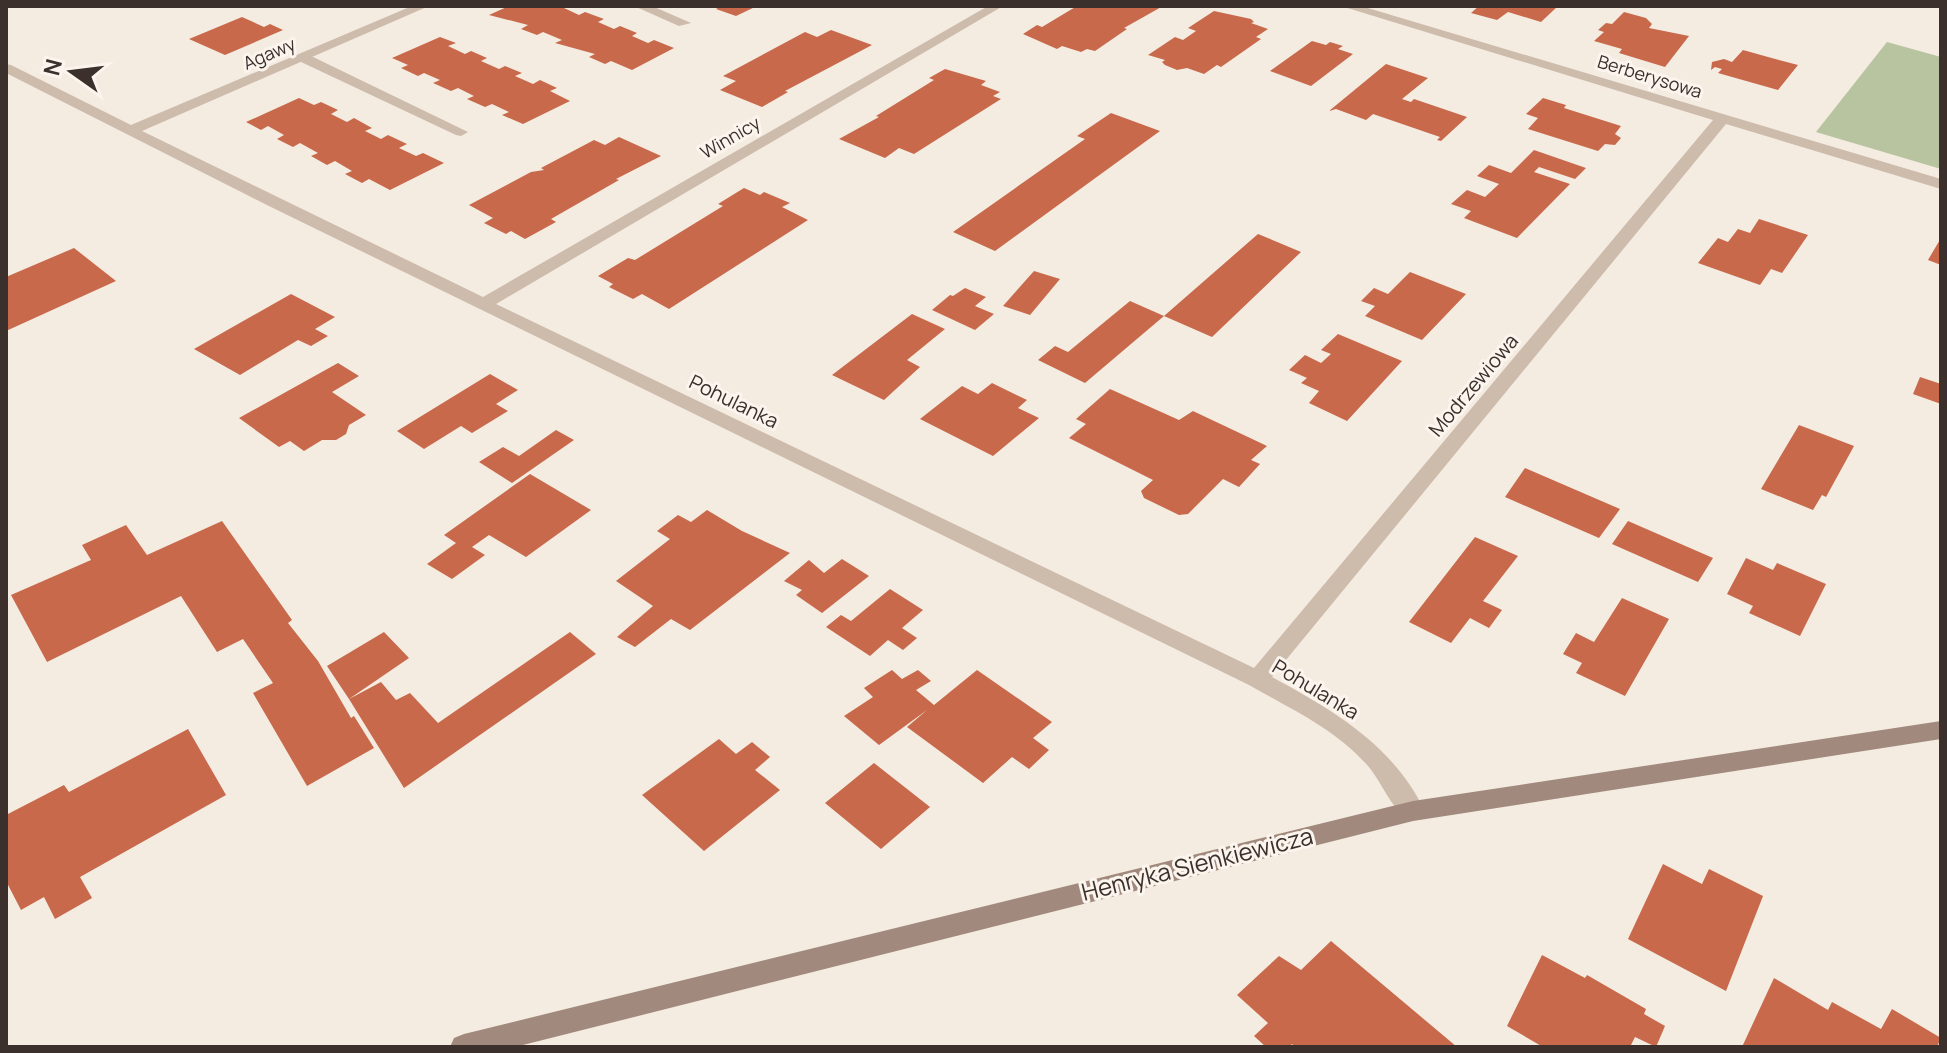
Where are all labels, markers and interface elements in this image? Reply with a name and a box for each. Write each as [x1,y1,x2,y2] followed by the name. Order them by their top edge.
[239,31,299,75] street label: Agawy
[32,32,112,112] north arrow
[1595,49,1705,103] street label: Berberysowa
[36,56,69,78] text: N
[696,110,765,164] street label: Winnicy
[1422,328,1524,442] street label: Modrzewiowa
[685,368,783,434] street label: Pohulanka
[1268,653,1364,725] street label: Pohulanka
[1078,818,1316,908] street label: Henryka Sienkiewicza

